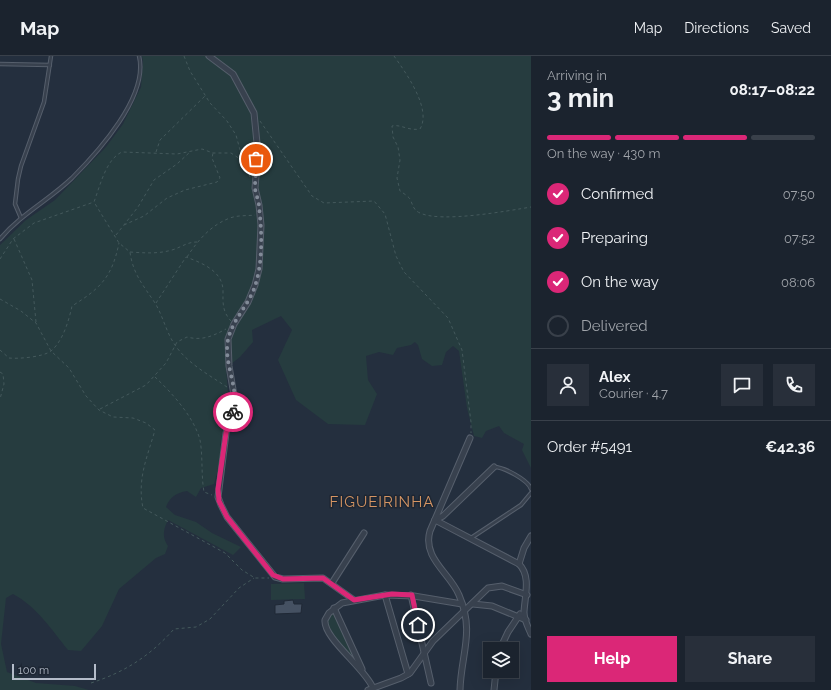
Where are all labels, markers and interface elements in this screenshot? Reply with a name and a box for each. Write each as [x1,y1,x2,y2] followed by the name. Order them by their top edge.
[20,17,59,39] text: Map
[634,20,662,36] text: Map
[684,20,749,36] text: Directions
[771,20,811,36] text: Saved
[547,68,607,83] text: Arriving in
[730,81,815,99] text: 08:17–08:22
[547,83,614,113] text: 3 min
[239,142,273,176] pin
[547,146,660,161] text: On the way · 430 m
[245,148,267,170] icon: bag
[547,183,569,205] icon: check
[581,185,654,203] text: Confirmed
[783,187,815,202] text: 07:50
[547,227,569,249] icon: check
[581,229,648,247] text: Preparing
[784,231,815,246] text: 07:52
[547,271,569,293] icon: check
[581,273,659,291] text: On the way
[781,275,815,290] text: 08:06
[581,317,648,335] text: Delivered
[547,364,589,406] button: person
[721,364,763,406] button: chat
[773,364,815,406] button: phone
[599,368,630,386] text: Alex
[599,386,668,401] text: Courier · 4.7
[213,392,253,432] courier
[222,401,244,423] icon: bike
[547,438,632,456] text: Order #5491
[765,438,815,456] text: €42.36
[330,493,434,511] district label: FIGUEIRINHA
[401,608,435,642] pin
[407,614,429,636] icon: home
[547,636,677,682] button: Help
[685,636,815,682] button: Share
[483,642,519,678] map controls
[483,642,519,678] button: layers
[12,662,96,681] scale bar
[18,664,49,677] text: 100 m

